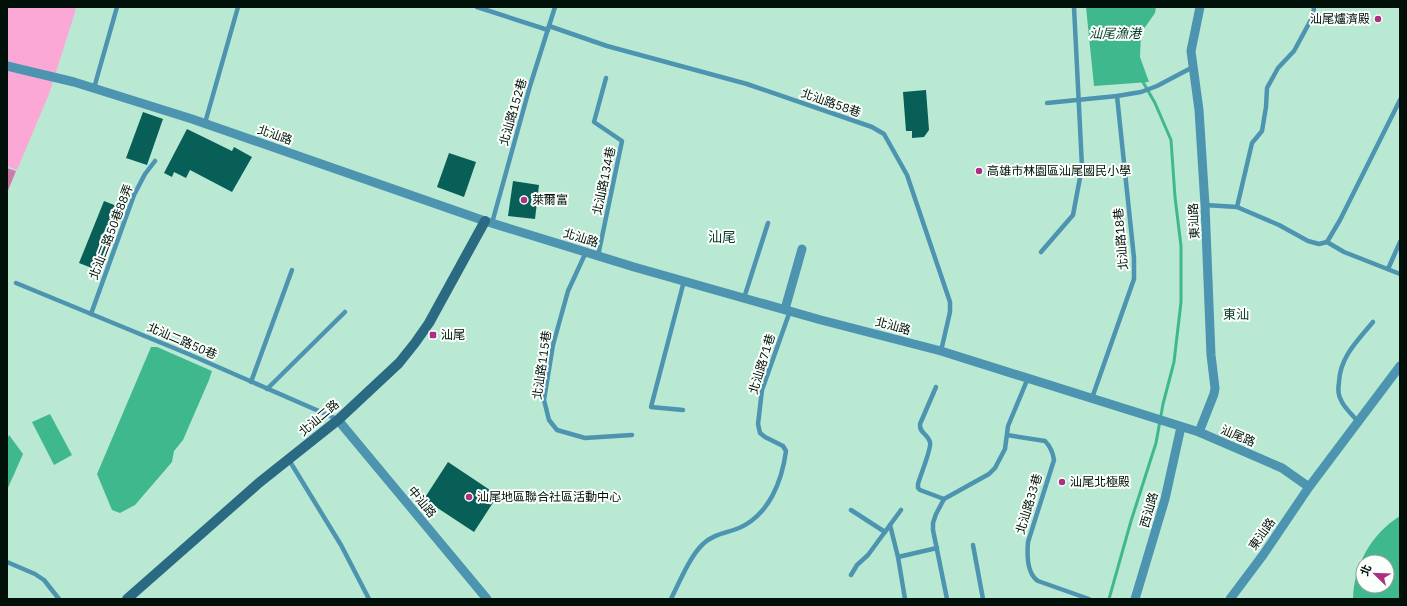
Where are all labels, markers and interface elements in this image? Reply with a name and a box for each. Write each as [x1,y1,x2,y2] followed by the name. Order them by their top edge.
[1310,11,1370,26] place label: 汕尾爐濟殿
[1373,14,1383,24] marker: 汕尾爐濟殿
[1089,25,1143,42] water label: 汕尾漁港
[496,76,529,147] street label: 北汕路152巷
[799,85,863,120] street label: 北汕路58巷
[256,122,295,147] street label: 北汕路
[589,145,618,216] street label: 北汕路134巷
[987,163,1131,178] place label: 高雄市林園區汕尾國民小學
[974,166,984,176] marker: 高雄市林園區汕尾國民小學
[85,182,136,282] street label: 北汕二路50巷88弄
[532,192,568,207] place label: 萊爾富
[519,195,529,205] marker: 萊爾富
[1185,203,1202,239] street label: 東汕路
[1110,207,1131,271] street label: 北汕路18巷
[562,225,601,250] street label: 北汕路
[708,228,736,246] district label: 汕尾
[1223,306,1249,323] district label: 東汕
[874,314,912,337] street label: 北汕路
[145,319,219,362] street label: 北汕二路50巷
[441,327,465,342] place label: 汕尾
[529,329,554,400] street label: 北汕路115巷
[428,330,438,340] marker: 汕尾
[745,332,778,396] street label: 北汕路71巷
[295,396,342,439] street label: 北汕二路
[1219,422,1258,449] street label: 汕尾路
[1012,472,1045,536] street label: 北汕路33巷
[1070,474,1130,489] place label: 汕尾北極殿
[1057,477,1067,487] marker: 汕尾北極殿
[405,483,440,520] street label: 中汕路
[477,489,621,504] place label: 汕尾地區聯合社區活動中心
[1136,490,1161,529] street label: 西汕路
[464,492,474,502] marker: 汕尾地區聯合社區活動中心
[1245,515,1278,553] street label: 東汕路
[1355,554,1395,594] north arrow
[1357,562,1374,578] text: 北

